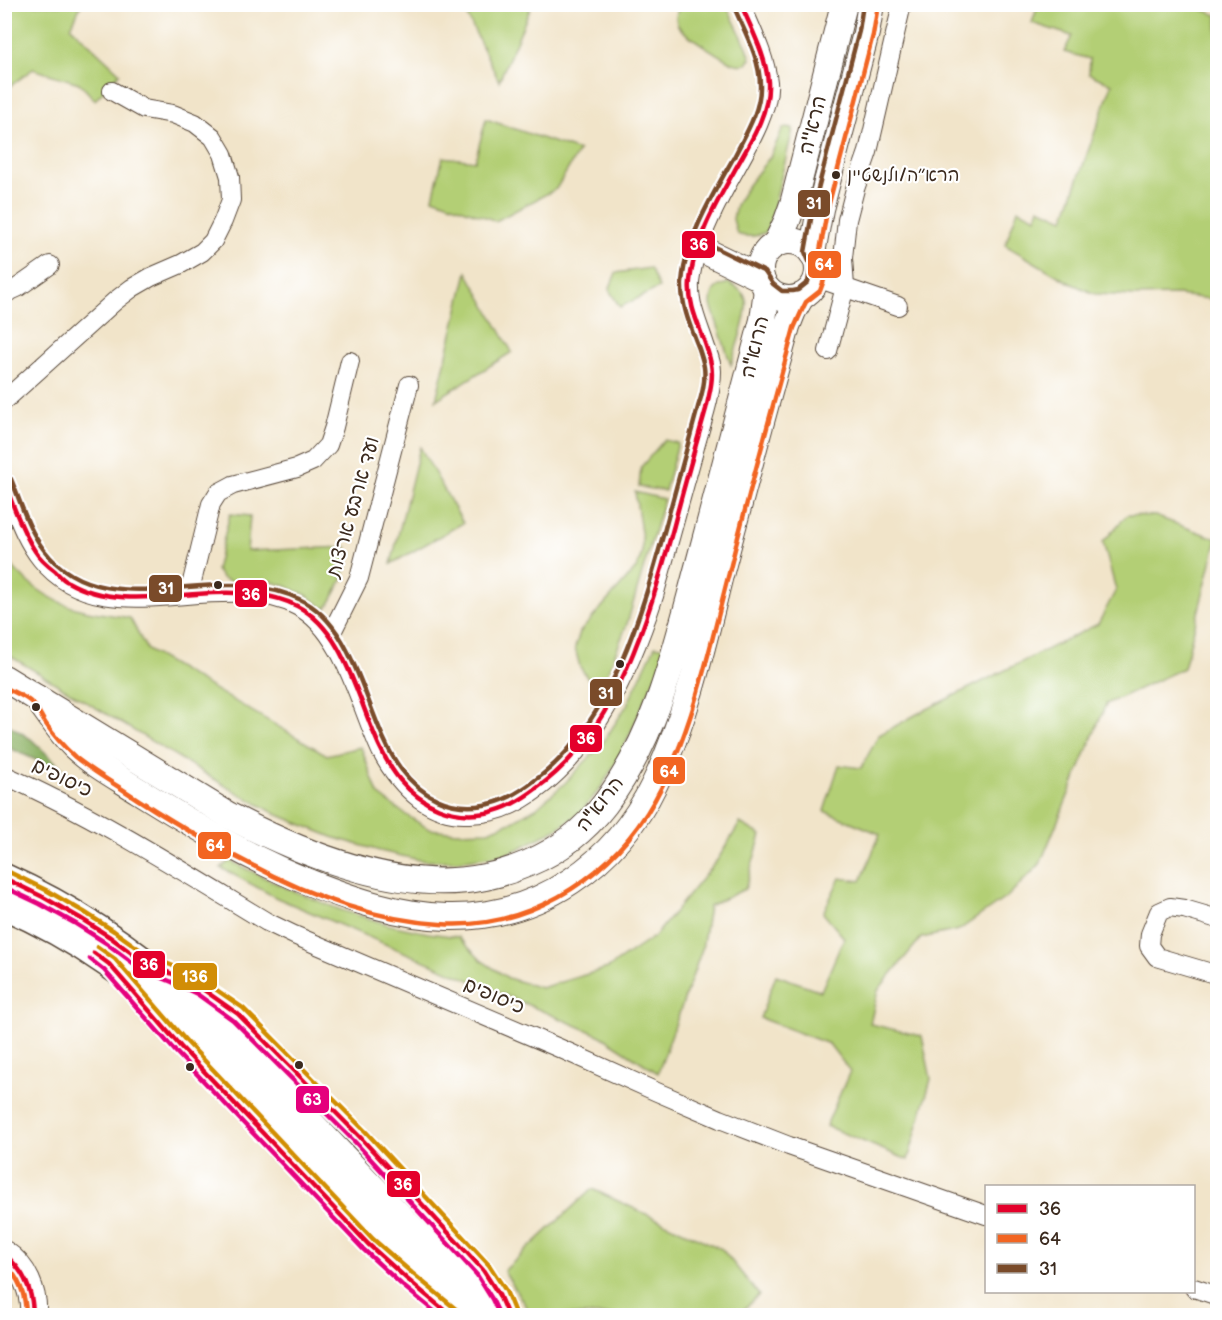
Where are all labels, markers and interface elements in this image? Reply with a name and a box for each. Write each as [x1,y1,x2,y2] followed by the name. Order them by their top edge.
[794,93,832,157] street label: הרא''ה
[847,165,959,186] place label: הרא״ה/ולנשטיין
[830,169,842,181] marker: הרא״ה/ולנשטיין
[797,189,831,218] line badge: 31
[806,195,822,214] text: 31
[681,230,716,259] line badge: 36
[689,236,709,255] text: 36
[807,250,842,279] line badge: 64
[814,256,834,275] text: 64
[736,313,774,381] street label: הרוא"ה
[321,434,385,581] street label: ועד ארבע ארצות
[148,574,183,603] line badge: 31
[212,579,224,591] unlabelled marker
[234,579,268,608] line badge: 36
[158,580,174,599] text: 31
[241,586,261,605] text: 36
[614,658,626,670] unlabelled marker
[589,678,623,707] line badge: 31
[598,685,614,704] text: 31
[30,701,42,713] unlabelled marker
[569,724,603,753] line badge: 36
[576,730,596,749] text: 36
[28,753,96,803] street label: כיסופים
[652,756,686,785] line badge: 64
[659,763,679,782] text: 64
[571,772,629,836] street label: הרוא"ה
[197,831,232,860] line badge: 64
[205,837,225,856] text: 64
[132,950,166,979] line badge: 36
[139,956,159,975] text: 36
[172,962,218,991] line badge: 136
[182,968,208,987] text: 136
[460,972,528,1020] street label: כיסופים
[293,1059,305,1071] unlabelled marker
[184,1061,196,1073] unlabelled marker
[295,1085,330,1114] line badge: 63
[302,1091,322,1110] text: 63
[386,1170,421,1198] line badge: 36
[393,1176,413,1195] text: 36
[985,1185,1195,1293] legend
[1039,1199,1061,1220] text: 36
[1039,1229,1061,1250] text: 64
[1039,1259,1057,1280] text: 31

